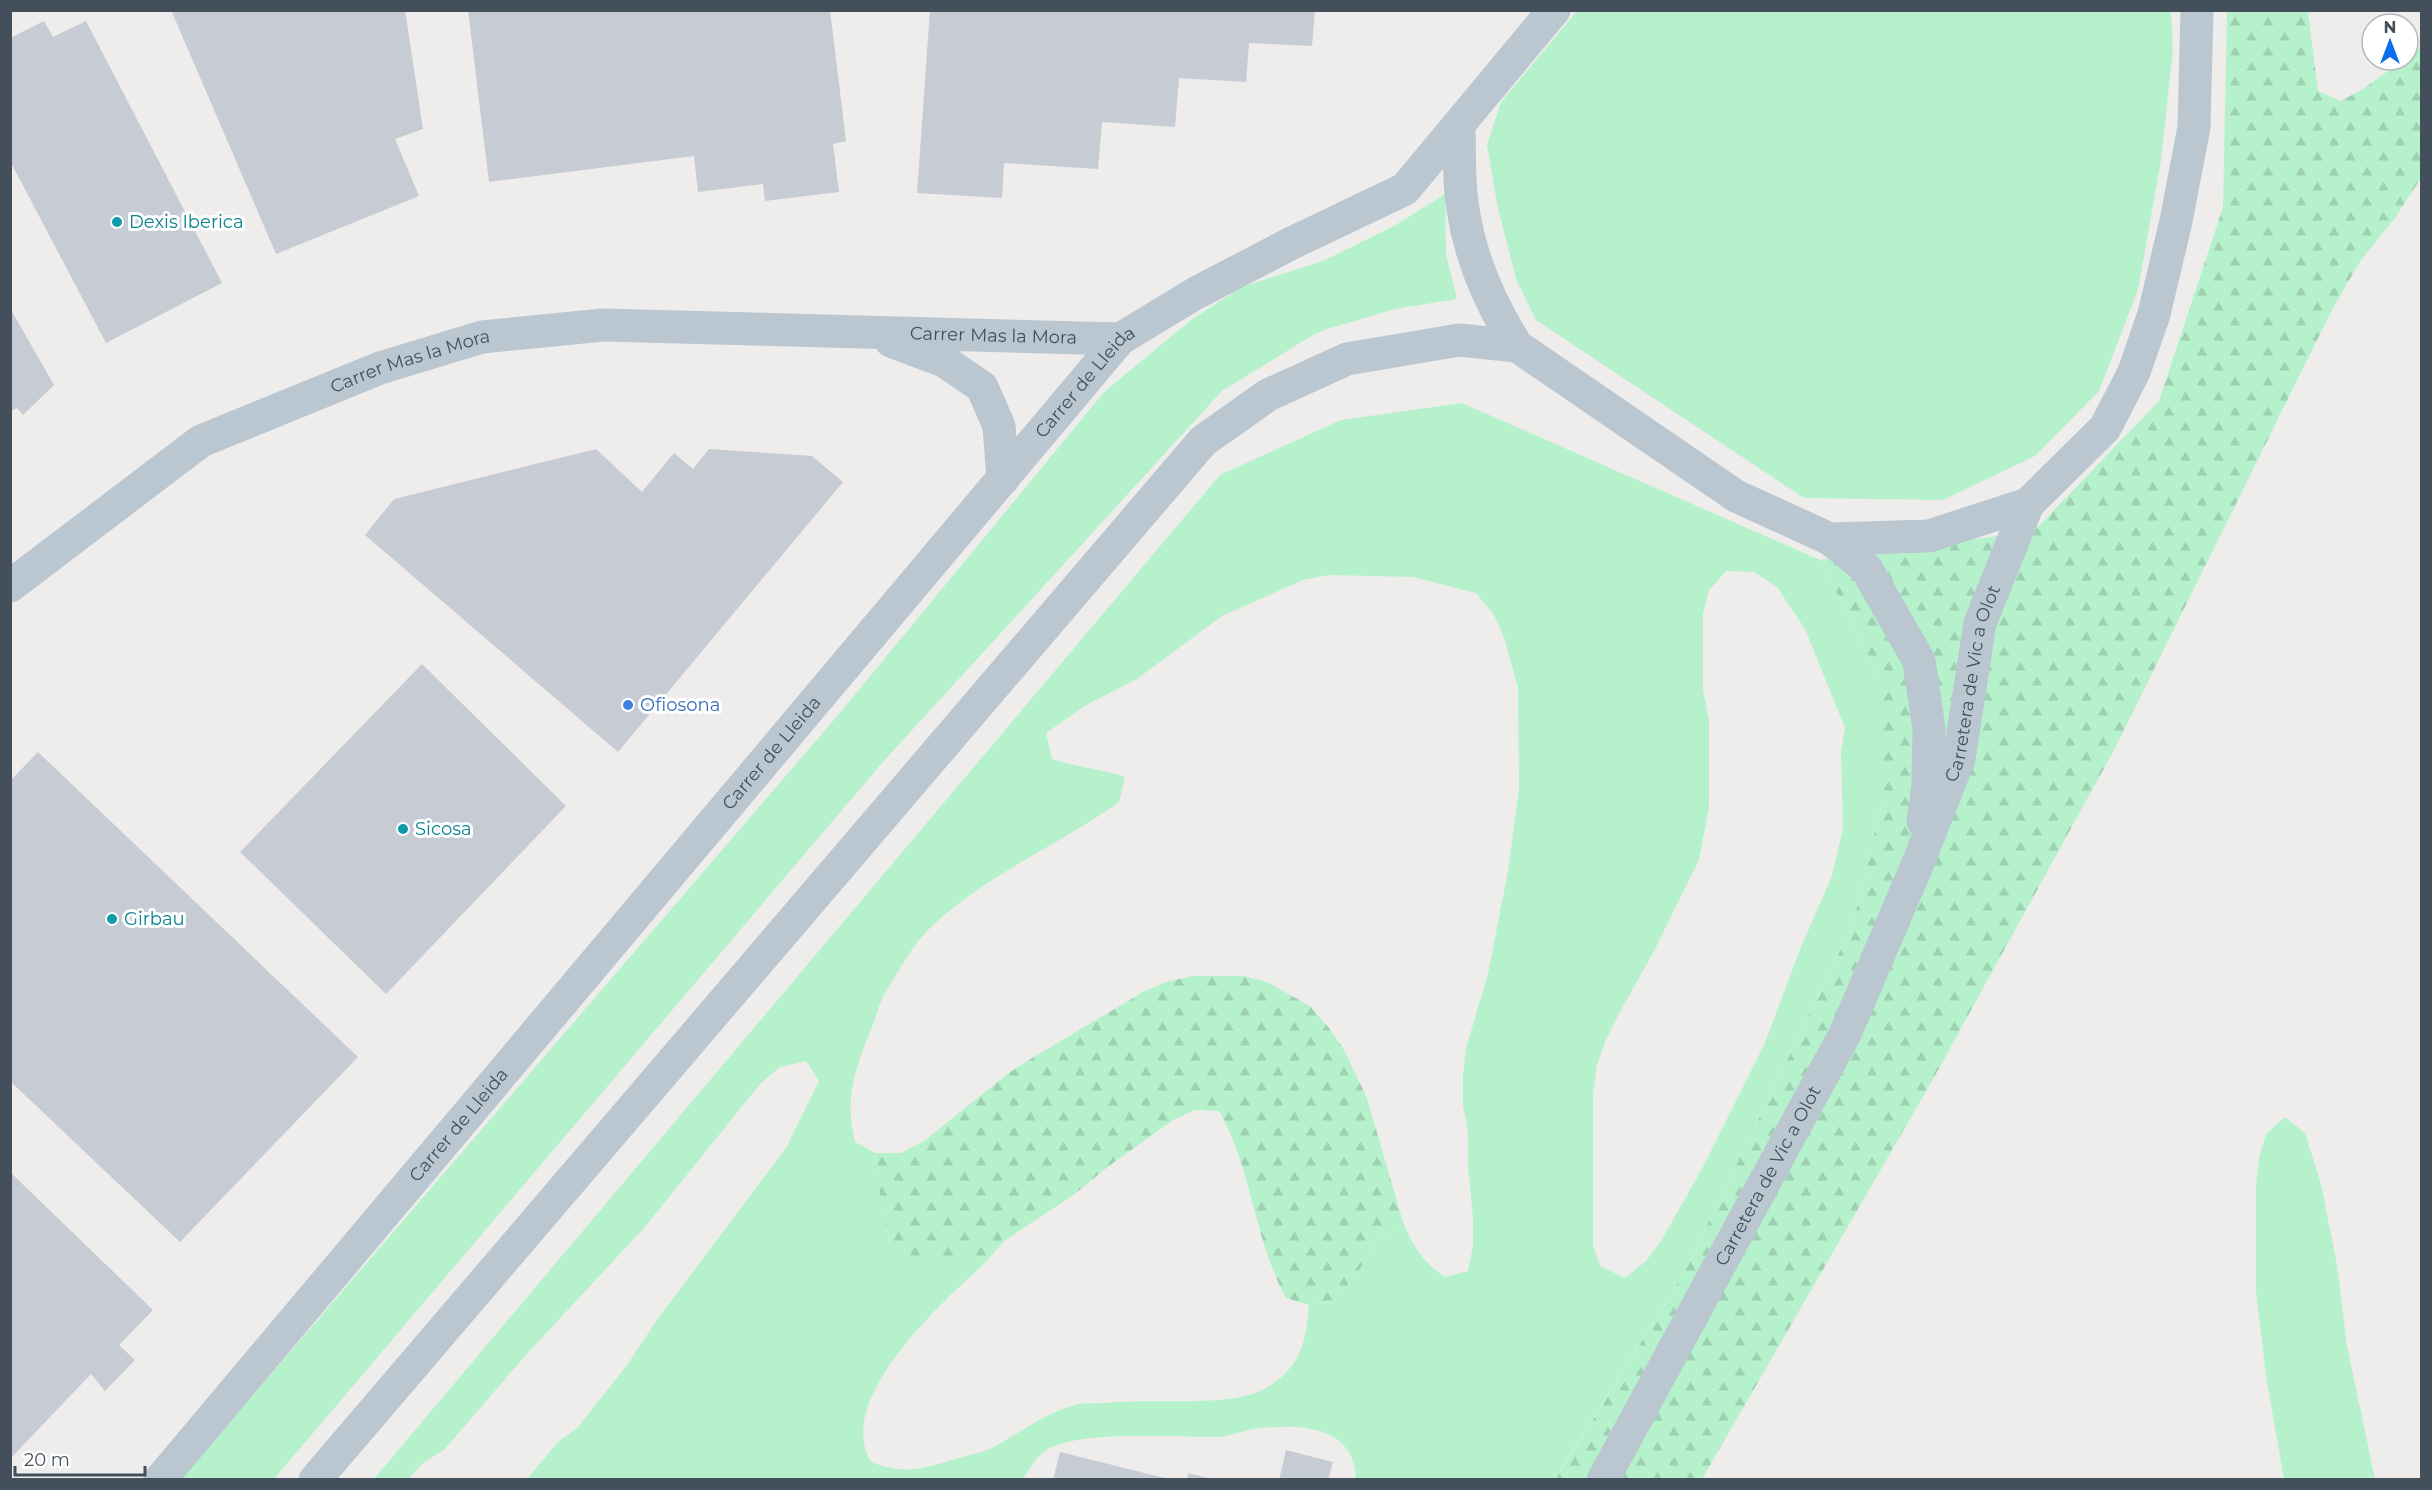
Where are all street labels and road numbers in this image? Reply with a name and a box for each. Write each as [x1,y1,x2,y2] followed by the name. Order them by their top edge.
[1030,321,1139,443] street label: Carrer de Lleida
[910,322,1077,349] street label: Carrer Mas la Mora
[327,325,491,398] street label: Carrer Mas la Mora
[1940,582,2005,785] street label: Carretera de Vic a Olot
[717,692,826,814] street label: Carrer de Lleida
[405,1064,513,1186] street label: Carrer de Lleida
[1710,1082,1826,1270] street label: Carretera de Vic a Olot

